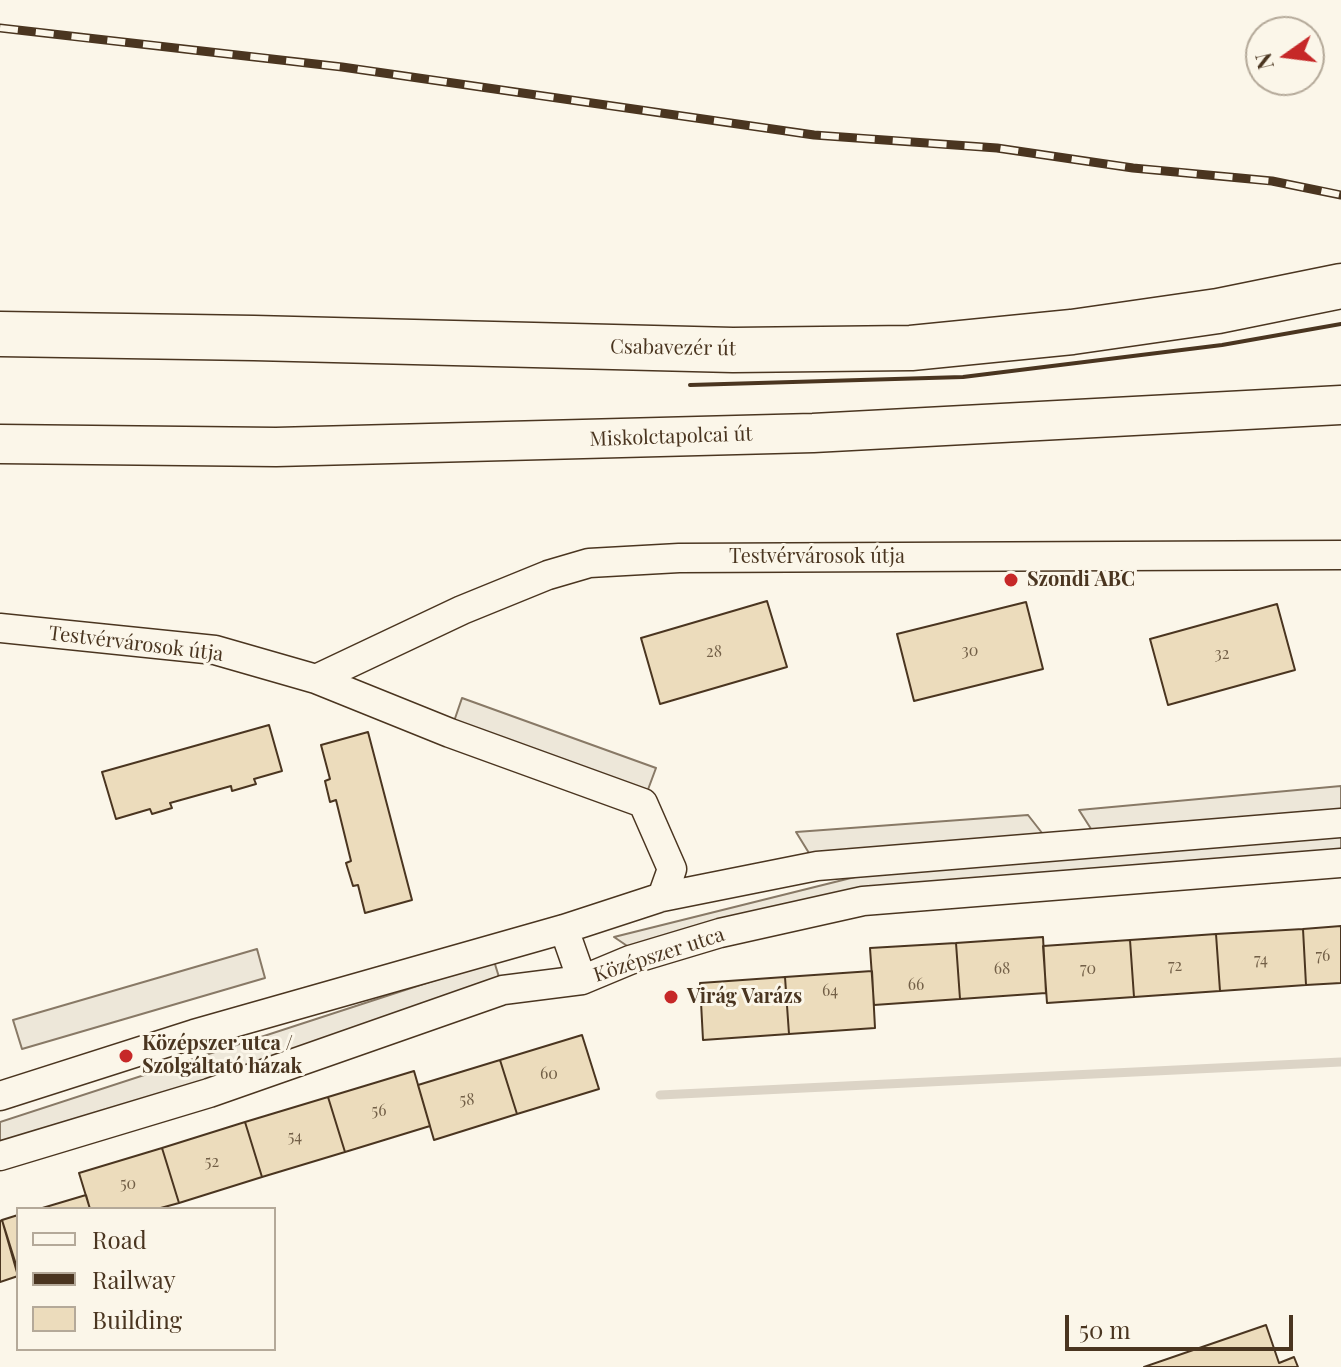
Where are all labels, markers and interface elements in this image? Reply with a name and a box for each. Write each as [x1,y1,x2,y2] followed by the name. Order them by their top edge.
[1245,16,1325,96] north arrow
[1247,50,1280,73] text: N
[610,335,736,361] street label: Csabavezér út
[589,422,753,452] street label: Miskolctapolcai út
[729,545,905,569] street label: Testvérvárosok útja
[1027,568,1135,592] place label: Szondi ABC
[1002,571,1020,589] marker: Szondi ABC
[47,621,225,667] street label: Testvérvárosok útja
[962,641,978,661] house number: 30
[706,642,722,662] house number: 28
[1215,644,1229,664] house number: 32
[591,923,727,987] street label: Középszer utca
[1316,946,1330,966] house number: 76
[1254,950,1268,970] house number: 74
[1168,956,1182,976] house number: 72
[994,959,1010,979] house number: 68
[1080,959,1096,979] house number: 70
[908,975,924,995] house number: 66
[822,981,838,1001] house number: 64
[687,985,802,1009] place label: Virág Varázs
[662,988,680,1006] marker: Virág Varázs
[142,1032,302,1079] place label: Középszer utca / Szolgáltató házak
[117,1047,135,1065] marker: Középszer utca / Szolgáltató házak
[540,1064,558,1084] house number: 60
[460,1090,474,1110] house number: 58
[372,1101,386,1121] house number: 56
[288,1127,302,1147] house number: 54
[205,1152,219,1172] house number: 52
[120,1174,136,1194] house number: 50
[16,1207,276,1351] legend
[92,1223,147,1255] text: Road
[92,1263,176,1295] text: Railway
[1069,1299,1297,1349] scale bar
[92,1303,182,1335] text: Building
[1079,1313,1131,1345] text: 50 m

